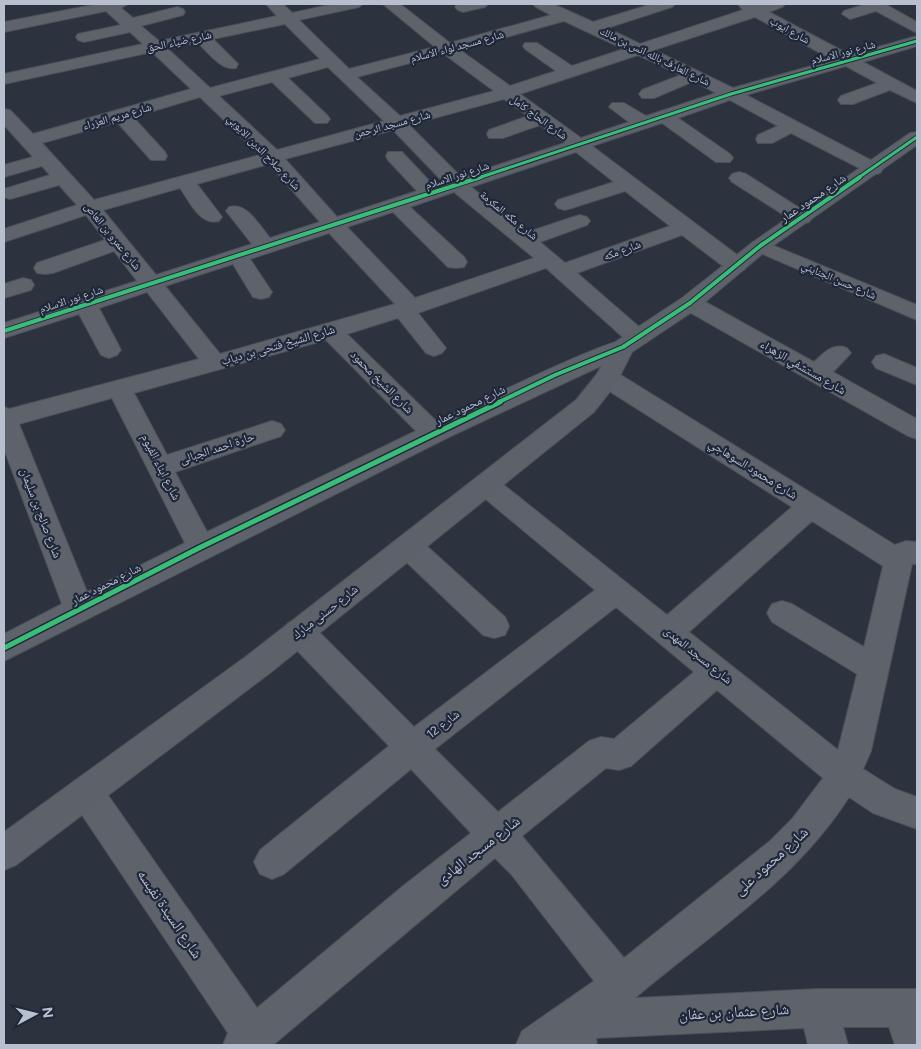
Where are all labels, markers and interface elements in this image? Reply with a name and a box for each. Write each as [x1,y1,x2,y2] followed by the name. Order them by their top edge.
[768,14,812,47] street label: شارع ايوب
[598,24,712,89] street label: شارع العارف بالله انس بن مالك
[146,28,213,55] street label: شارع ضياء الحق
[409,28,505,65] street label: شارع مسجد لواء الاسلام
[809,38,877,67] street label: شارع نور الاسلام
[508,92,570,142] street label: شارع الحاج كامل
[81,100,153,133] street label: شارع مريم العزراء
[353,108,432,141] street label: شارع مسجد الرحمن
[223,112,303,194] street label: شارع صلاح الدين الايوبي
[424,159,491,192] street label: شارع نور الاسلام
[777,171,849,227] street label: شارع محمود عمار
[477,188,540,243] street label: شارع مكه المكرمة
[82,200,144,272] street label: شارع عمرو بن العاص
[602,238,643,263] street label: شارع مكه
[799,259,878,304] street label: شارع حسن الجنايني
[38,283,105,316] street label: شارع نور الاسلام
[220,322,337,369] street label: شارع الشيخ فتحى بن دياب
[756,337,848,400] street label: شارع مستشفي الزهراء
[347,348,417,417] street label: شارع الشيخ محمود
[432,382,508,429] street label: شارع محمود عمار
[178,429,257,467] street label: حارة احمد الجبالى
[137,432,184,503] street label: شارع ابناء الفيوم
[705,436,800,505] street label: شارع محمود السوهاجي
[16,466,65,560] street label: شارع صالح بن سليمان
[68,560,144,609] street label: شارع محمود عمار
[289,582,361,643] street label: شارع حسنى مبارك
[660,623,735,688] street label: شارع مسجد المهدى
[424,707,463,742] street label: شارع 12
[432,812,524,889] street label: شارع مسجد الهادى
[730,823,813,900] street label: شارع محمود على
[133,866,206,963] street label: شارع السيدة نفيسه
[10,989,60,1039] north arrow
[678,1000,790,1025] street label: شارع عثمان بن عفان
[38,1006,57,1019] text: N

